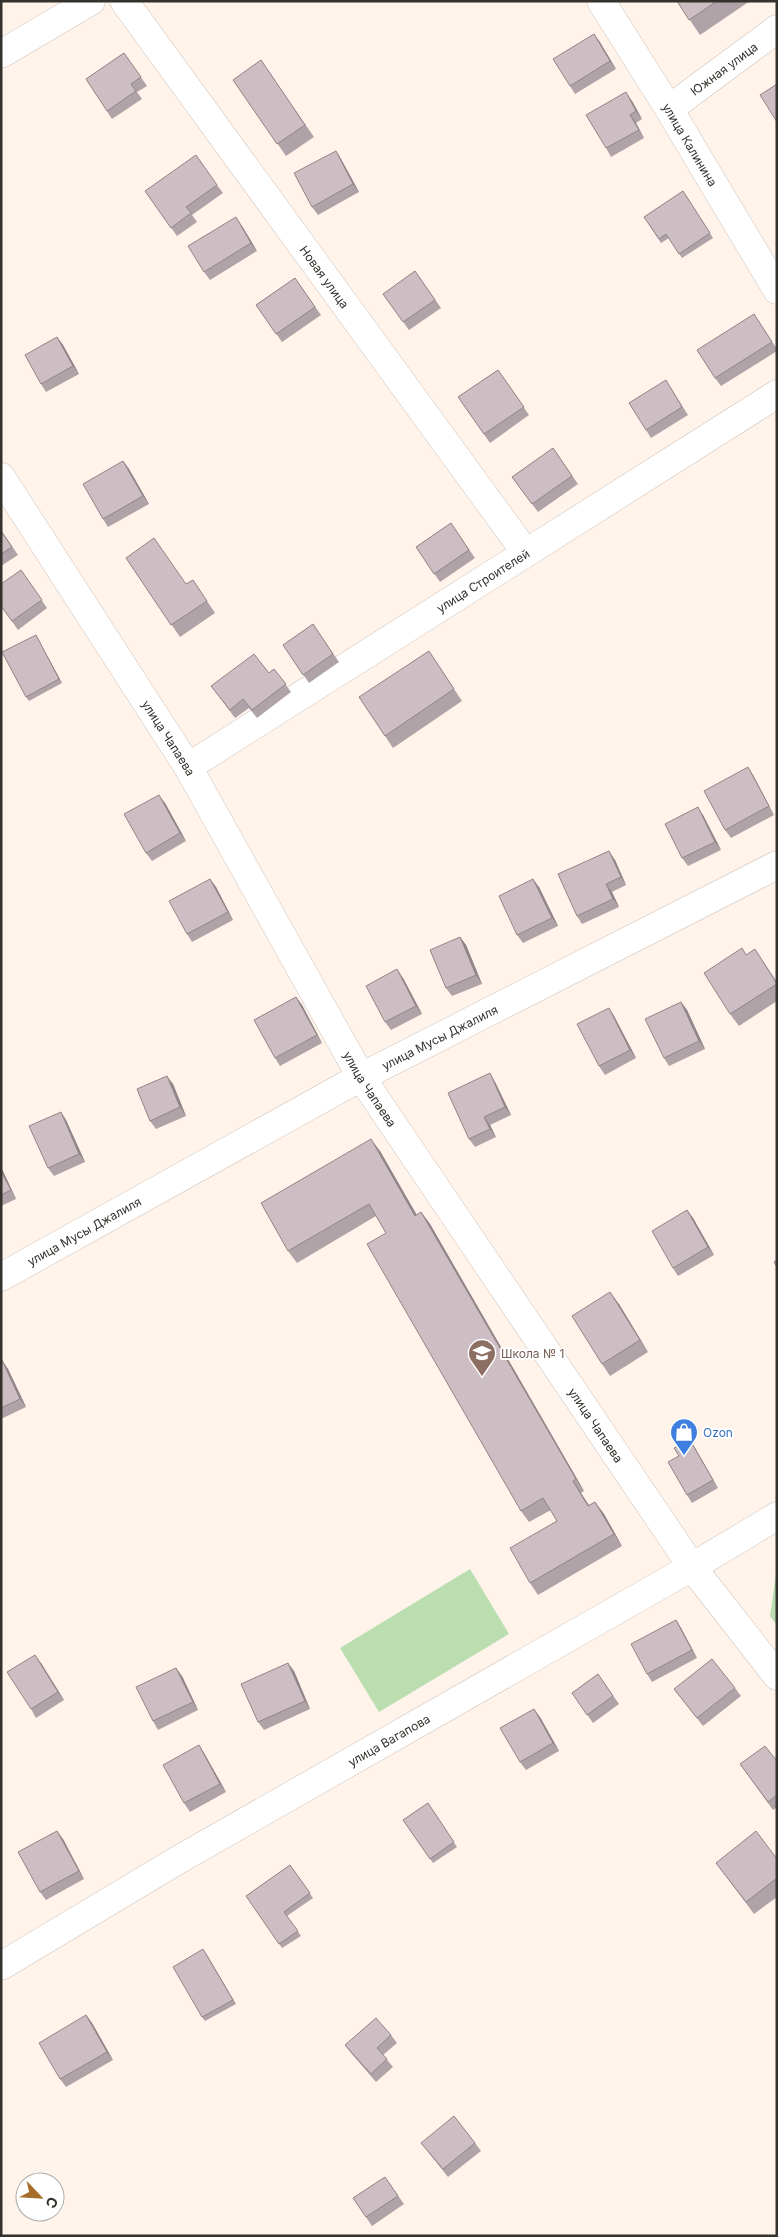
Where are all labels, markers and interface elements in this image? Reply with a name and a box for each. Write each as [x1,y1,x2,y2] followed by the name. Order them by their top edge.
[687,39,760,98] street label: Южная улица
[660,100,721,189] street label: улица Калинина
[297,242,353,311] street label: Новая улица
[434,545,532,615] street label: улица Строителей
[139,697,199,778] street label: улица Чапаева
[379,1001,500,1073] street label: улица Мусы Джалиля
[341,1048,400,1130] street label: улица Чапаева
[24,1193,144,1268] street label: улица Мусы Джалиля
[467,1338,497,1377] school or university icon: Школа № 1
[501,1346,564,1361] place label: Школа № 1
[565,1385,627,1465] street label: улица Чапаева
[669,1417,699,1456] shop icon: Ozon
[703,1425,733,1440] place label: Ozon
[345,1711,432,1769] street label: улица Вагапова
[15,2172,65,2222] north arrow
[42,2194,62,2211] text: С

